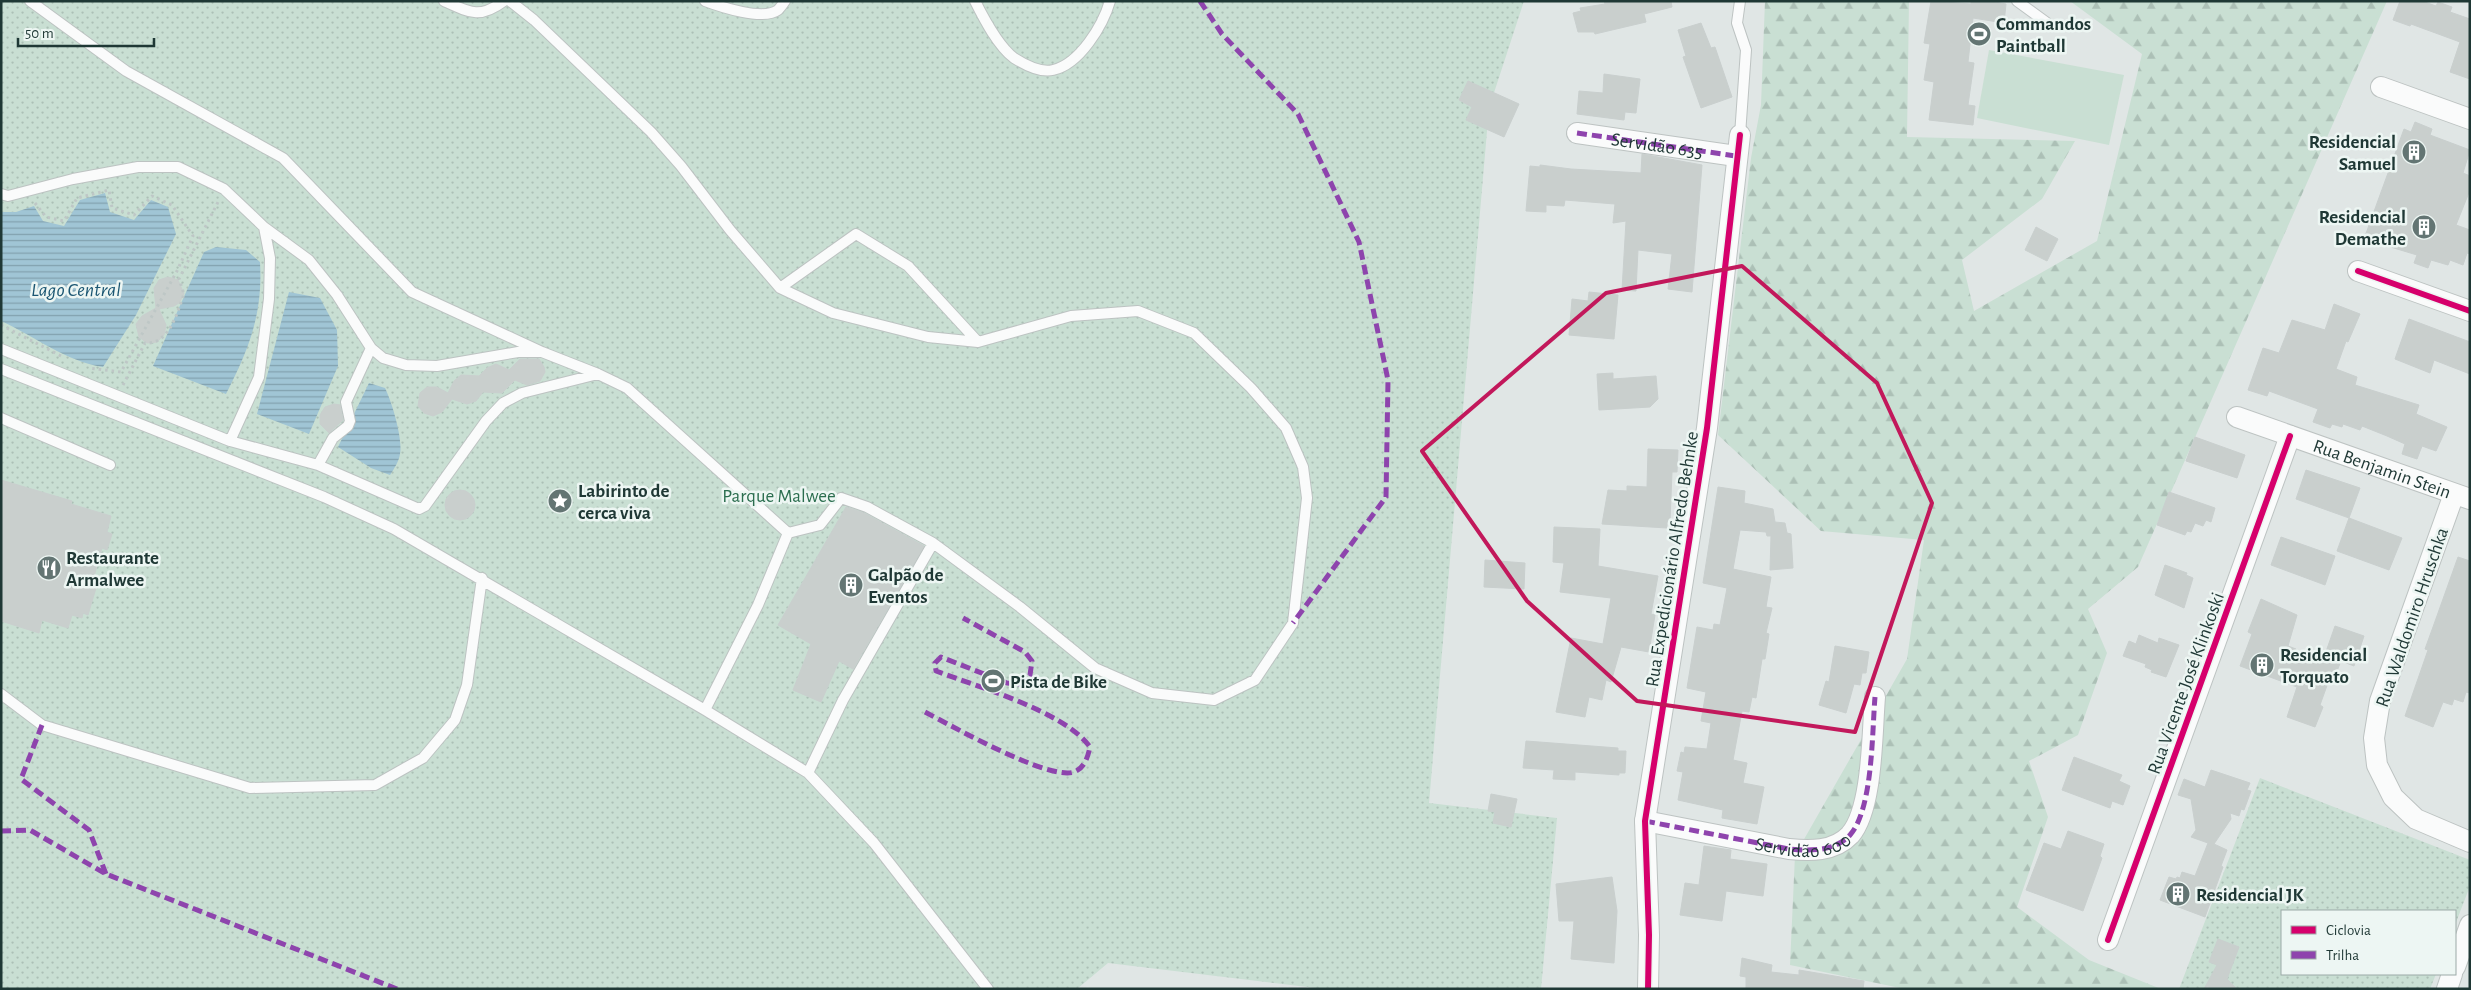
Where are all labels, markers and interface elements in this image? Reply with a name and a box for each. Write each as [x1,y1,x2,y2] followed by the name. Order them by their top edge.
[18,15,154,47] scale bar
[1996,15,2091,56] place label: Commandos Paintball
[1966,21,1992,47] sports icon: Commandos Paintball
[25,26,54,41] text: 50 m
[1610,130,1704,162] street label: Servidão 635
[2309,133,2396,174] place label: Residencial Samuel
[2401,139,2427,165] building icon: Residencial Samuel
[2319,208,2406,249] place label: Residencial Demathe
[2411,214,2437,240] building icon: Residencial Demathe
[31,280,121,300] water label: Lago Central
[1643,430,1702,688] street label: Rua Expedicionário Alfredo Behnke
[2310,437,2453,503] street label: Rua Benjamin Stein
[578,482,669,523] place label: Labirinto de cerca viva
[722,487,836,506] park label: Parque Malwee
[547,488,573,514] place icon: Labirinto de cerca viva
[2373,525,2452,710] street label: Rua Waldomiro Hruschka
[66,549,159,590] place label: Restaurante Armalwee
[36,555,62,581] restaurant icon: Restaurante Armalwee
[868,566,943,607] place label: Galpão de Eventos
[838,572,864,598] building icon: Galpão de Eventos
[2145,590,2228,777] street label: Rua Vicente José Klinkoski
[2280,646,2367,687] place label: Residencial Torquato
[2249,652,2275,678] building icon: Residencial Torquato
[980,668,1006,694] sports icon: Pista de Bike
[1010,673,1107,692] place label: Pista de Bike
[1754,831,1855,861] street label: Servidão 600
[2165,881,2191,907] building icon: Residencial JK
[2196,886,2304,905] place label: Residencial JK
[2281,910,2456,975] legend
[2326,923,2371,938] text: Ciclovia
[2326,948,2359,963] text: Trilha

